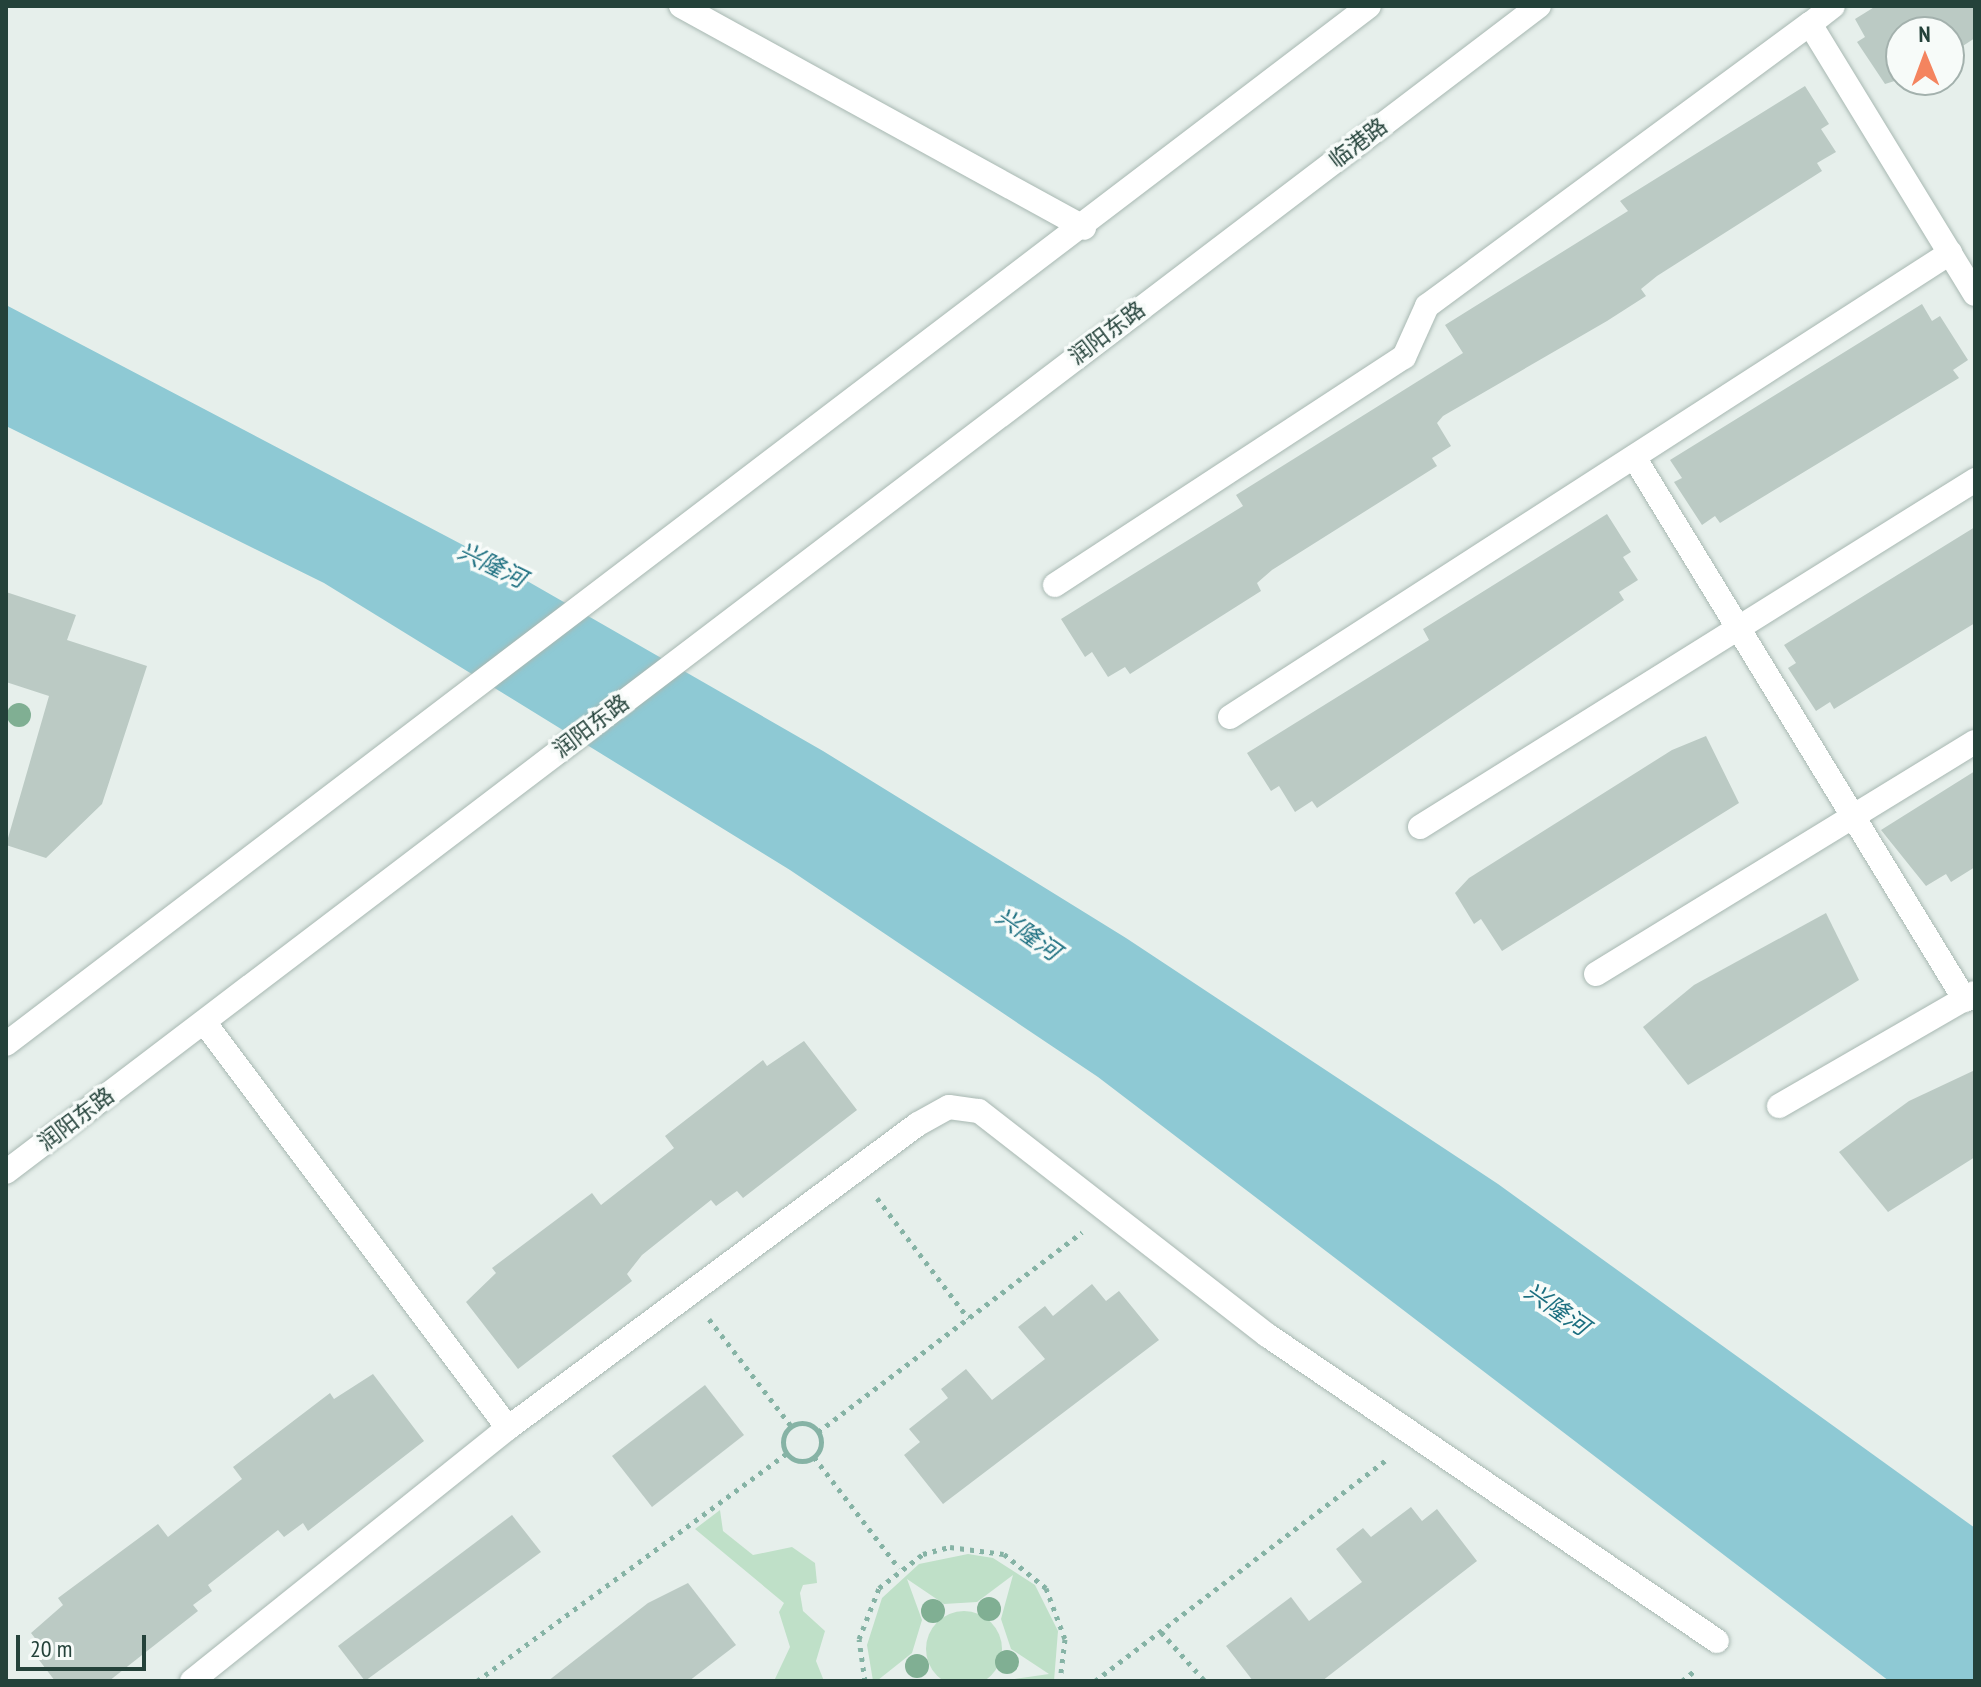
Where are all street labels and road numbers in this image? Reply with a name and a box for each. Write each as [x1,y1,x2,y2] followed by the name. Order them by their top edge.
[1324,113,1392,173] street label: 临港路
[1064,296,1150,370] street label: 润阳东路
[548,689,634,763] street label: 润阳东路
[33,1082,119,1156] street label: 润阳东路

